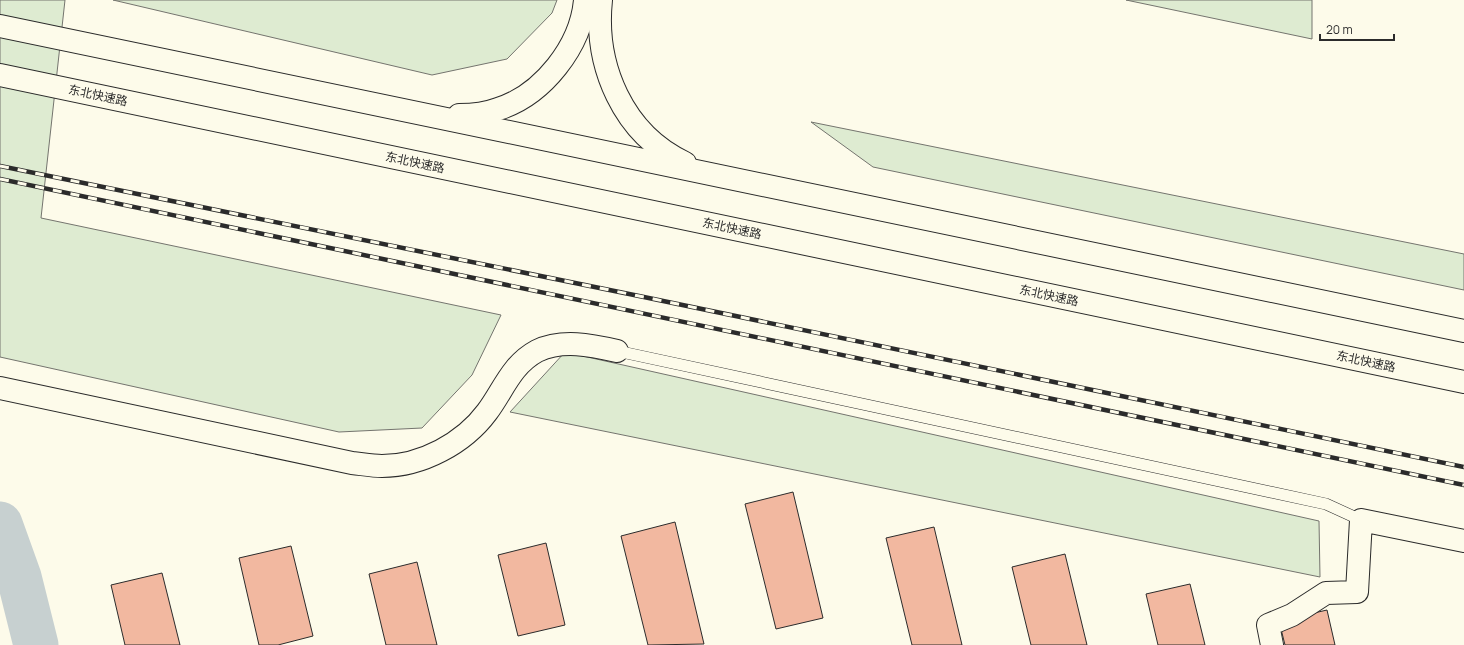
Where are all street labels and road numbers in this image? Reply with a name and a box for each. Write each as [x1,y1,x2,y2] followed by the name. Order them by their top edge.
[67,80,129,110] street label: 东北快速路
[384,147,446,177] street label: 东北快速路
[701,213,763,243] street label: 东北快速路
[1018,280,1080,310] street label: 东北快速路
[1335,346,1397,376] street label: 东北快速路

